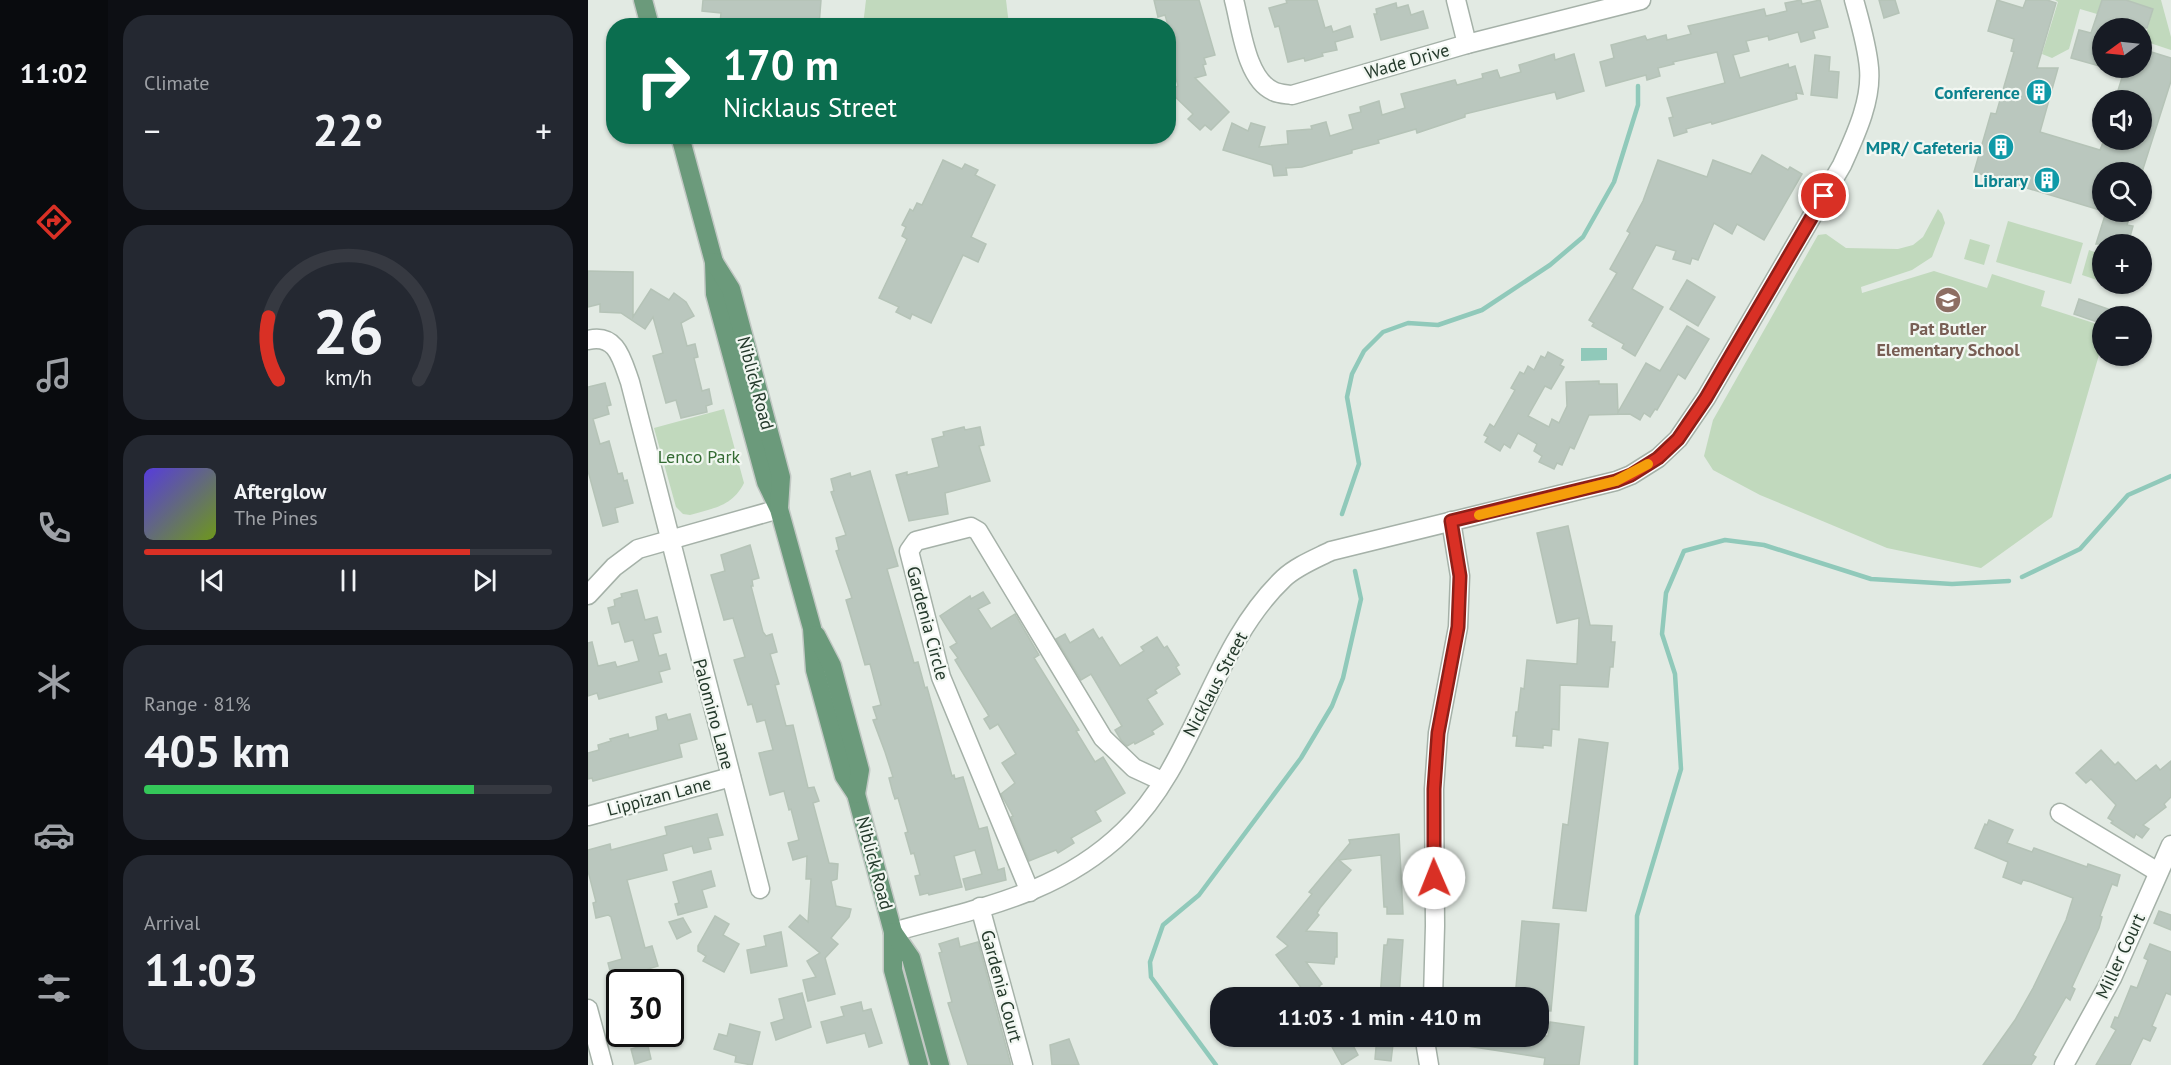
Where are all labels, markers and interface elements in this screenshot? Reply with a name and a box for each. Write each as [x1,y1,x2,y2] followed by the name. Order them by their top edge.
[2092,18,2152,78] north arrow
[2092,18,2152,366] map controls
[723,37,839,92] text: 170 m
[1362,38,1452,84] street label: Wade Drive
[624,42,702,120] icon: right
[20,56,88,90] text: 11:02
[144,70,210,96] text: Climate
[2024,77,2054,107] building icon: Conference
[1934,81,2020,104] place label: Conference
[723,90,897,124] text: Nicklaus Street
[2092,90,2152,150] button: sound
[313,100,383,158] text: 22°
[144,109,161,152] text: −
[535,109,552,152] text: +
[1986,132,2016,162] building icon: MPR/ Cafeteria
[1866,136,1982,159] place label: MPR/ Cafeteria
[2092,162,2152,222] button: search
[2032,165,2062,195] building icon: Library
[1974,169,2028,192] place label: Library
[1798,170,1849,221] pin
[1807,179,1840,212] icon: arrive
[33,201,75,243] icon: directions
[2092,234,2152,294] button: +
[1933,285,1963,315] school or university icon: Pat Butler Elementary School
[313,290,383,371] text: 26
[2092,306,2152,366] button: −
[1876,317,2020,361] place label: Pat Butler Elementary School
[732,334,780,432] street label: Niblick Road
[33,354,75,396] icon: music
[324,363,371,391] text: km/h
[658,445,741,468] park label: Lenco Park
[234,477,326,505] text: Afterglow
[234,505,318,531] text: The Pines
[33,507,75,549] icon: phone
[902,563,954,683] street label: Gardenia Circle
[196,564,229,597] icon: previous
[332,564,365,597] icon: pause
[468,564,501,597] icon: next
[1178,627,1252,741] street label: Nicklaus Street
[688,656,740,772] street label: Palomino Lane
[33,661,75,703] icon: climate
[144,691,251,717] text: Range · 81%
[144,721,290,779] text: 405 km
[604,771,714,821] street label: Lippizan Lane
[33,814,75,856] icon: car
[851,814,899,912] street label: Niblick Road
[1402,846,1466,910] position arrow
[144,910,200,936] text: Arrival
[2090,910,2150,1002] street label: Miller Court
[976,927,1028,1045] street label: Gardenia Court
[144,940,258,998] text: 11:03
[33,967,75,1009] icon: filters
[606,969,684,1047] speed limit sign: 30
[1278,1003,1481,1031] text: 11:03 · 1 min · 410 m

